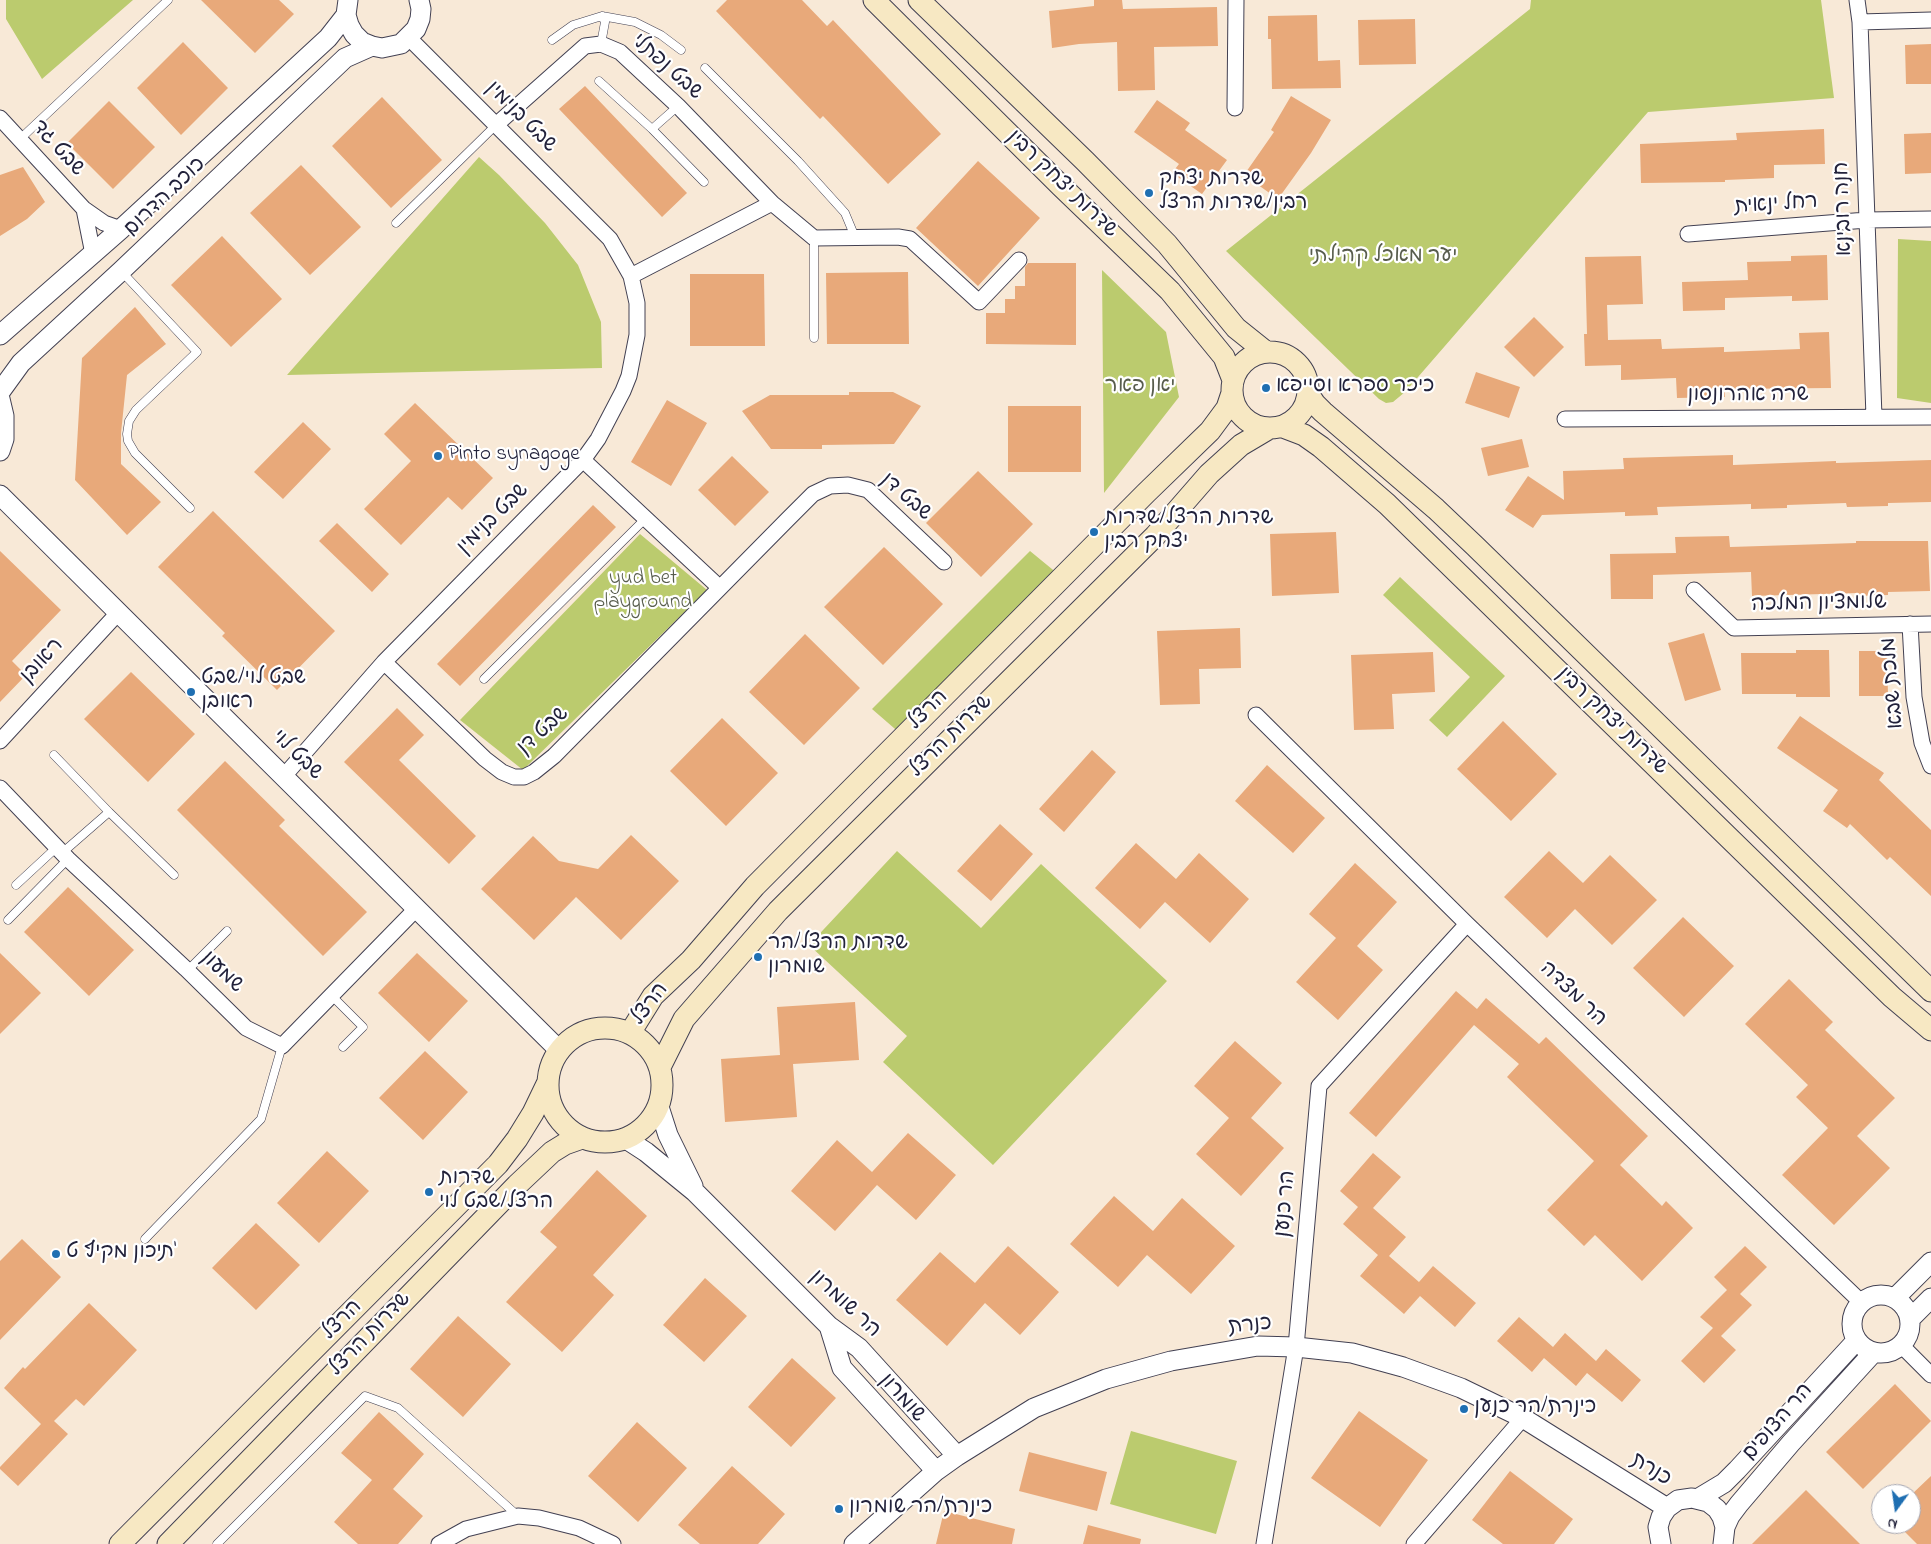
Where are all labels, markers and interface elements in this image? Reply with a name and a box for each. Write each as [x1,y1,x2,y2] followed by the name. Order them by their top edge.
[625,30,707,106] street label: שבט נפתלי
[479,77,561,159] street label: שבט בנימין
[25,116,89,182] street label: שבט גד
[1000,126,1122,244] street label: שדרות יצחק רבין
[120,153,212,243] street label: כוכב הדרום
[1831,161,1859,257] street label: חנה רובינא
[1159,168,1308,218] place label: שדרות יצחק רבין/שדרות הרצל
[1143,187,1155,199] marker: שדרות יצחק רבין/שדרות הרצל
[1734,191,1818,221] street label: רחל ינאית
[1309,245,1457,271] park label: יער מאכל קהילתי
[1105,375,1175,401] park label: יאן פאר
[1276,375,1434,401] place label: כיכר ספרא וסייפא
[1260,382,1272,394] marker: כיכר ספרא וסייפא
[1687,384,1809,410] street label: שרה אהרונסון
[448,443,580,469] place label: Pinto synagoge
[432,450,444,462] marker: Pinto synagoge
[874,469,936,527] street label: שבט דן
[453,479,535,561] street label: שבט בנימין
[1104,507,1273,557] place label: שדרות הרצל/שדרות יצחק רבין
[1088,526,1100,538] marker: שדרות הרצל/שדרות יצחק רבין
[594,567,692,617] park label: yud bet playground
[1751,591,1887,619] street label: שלומציון המלכה
[16,634,70,690] street label: ראובן
[1877,636,1911,730] street label: מלכת שבא
[1550,663,1672,781] street label: שדרות יצחק רבין
[201,667,306,717] place label: שבט לוי/שבט ראובן
[185,686,197,698] marker: שבט לוי/שבט ראובן
[904,686,954,736] street label: הרצל
[905,690,999,784] street label: שדרות הרצל
[513,702,575,762] street label: שבט דן
[265,726,327,786] street label: שבט לוי
[768,932,908,982] place label: שדרות הרצל/הר שומרון
[194,947,248,999] street label: שמעון
[752,951,764,963] marker: שדרות הרצל/הר שומרון
[1533,957,1611,1033] street label: הר מצדה
[627,979,675,1031] street label: הרצל
[439,1167,553,1217] place label: שדרות הרצל/שבט לוי
[1272,1170,1302,1238] street label: הר כנען
[423,1186,435,1198] marker: שדרות הרצל/שבט לוי
[66,1241,176,1267] place label: תיכון מקיף ט'
[50,1248,62,1260] marker: תיכון מקיף ט'
[803,1266,885,1344] street label: הר שומרון
[325,1288,417,1382] street label: שדרות הרצל
[318,1296,368,1346] street label: הרצל
[1227,1313,1273,1341] street label: כנרת
[873,1370,929,1428] street label: שומרון
[1739,1379,1819,1467] street label: הר הצופים
[1474,1396,1596,1422] place label: כינרת/הר כנען
[1458,1403,1470,1415] marker: כינרת/הר כנען
[1625,1449,1675,1493] street label: כנרת
[1871,1484,1921,1534] north arrow
[849,1496,992,1522] place label: כינרת/הר שומרון
[833,1503,845,1515] marker: כינרת/הר שומרון
[1885,1512,1900,1534] text: N

